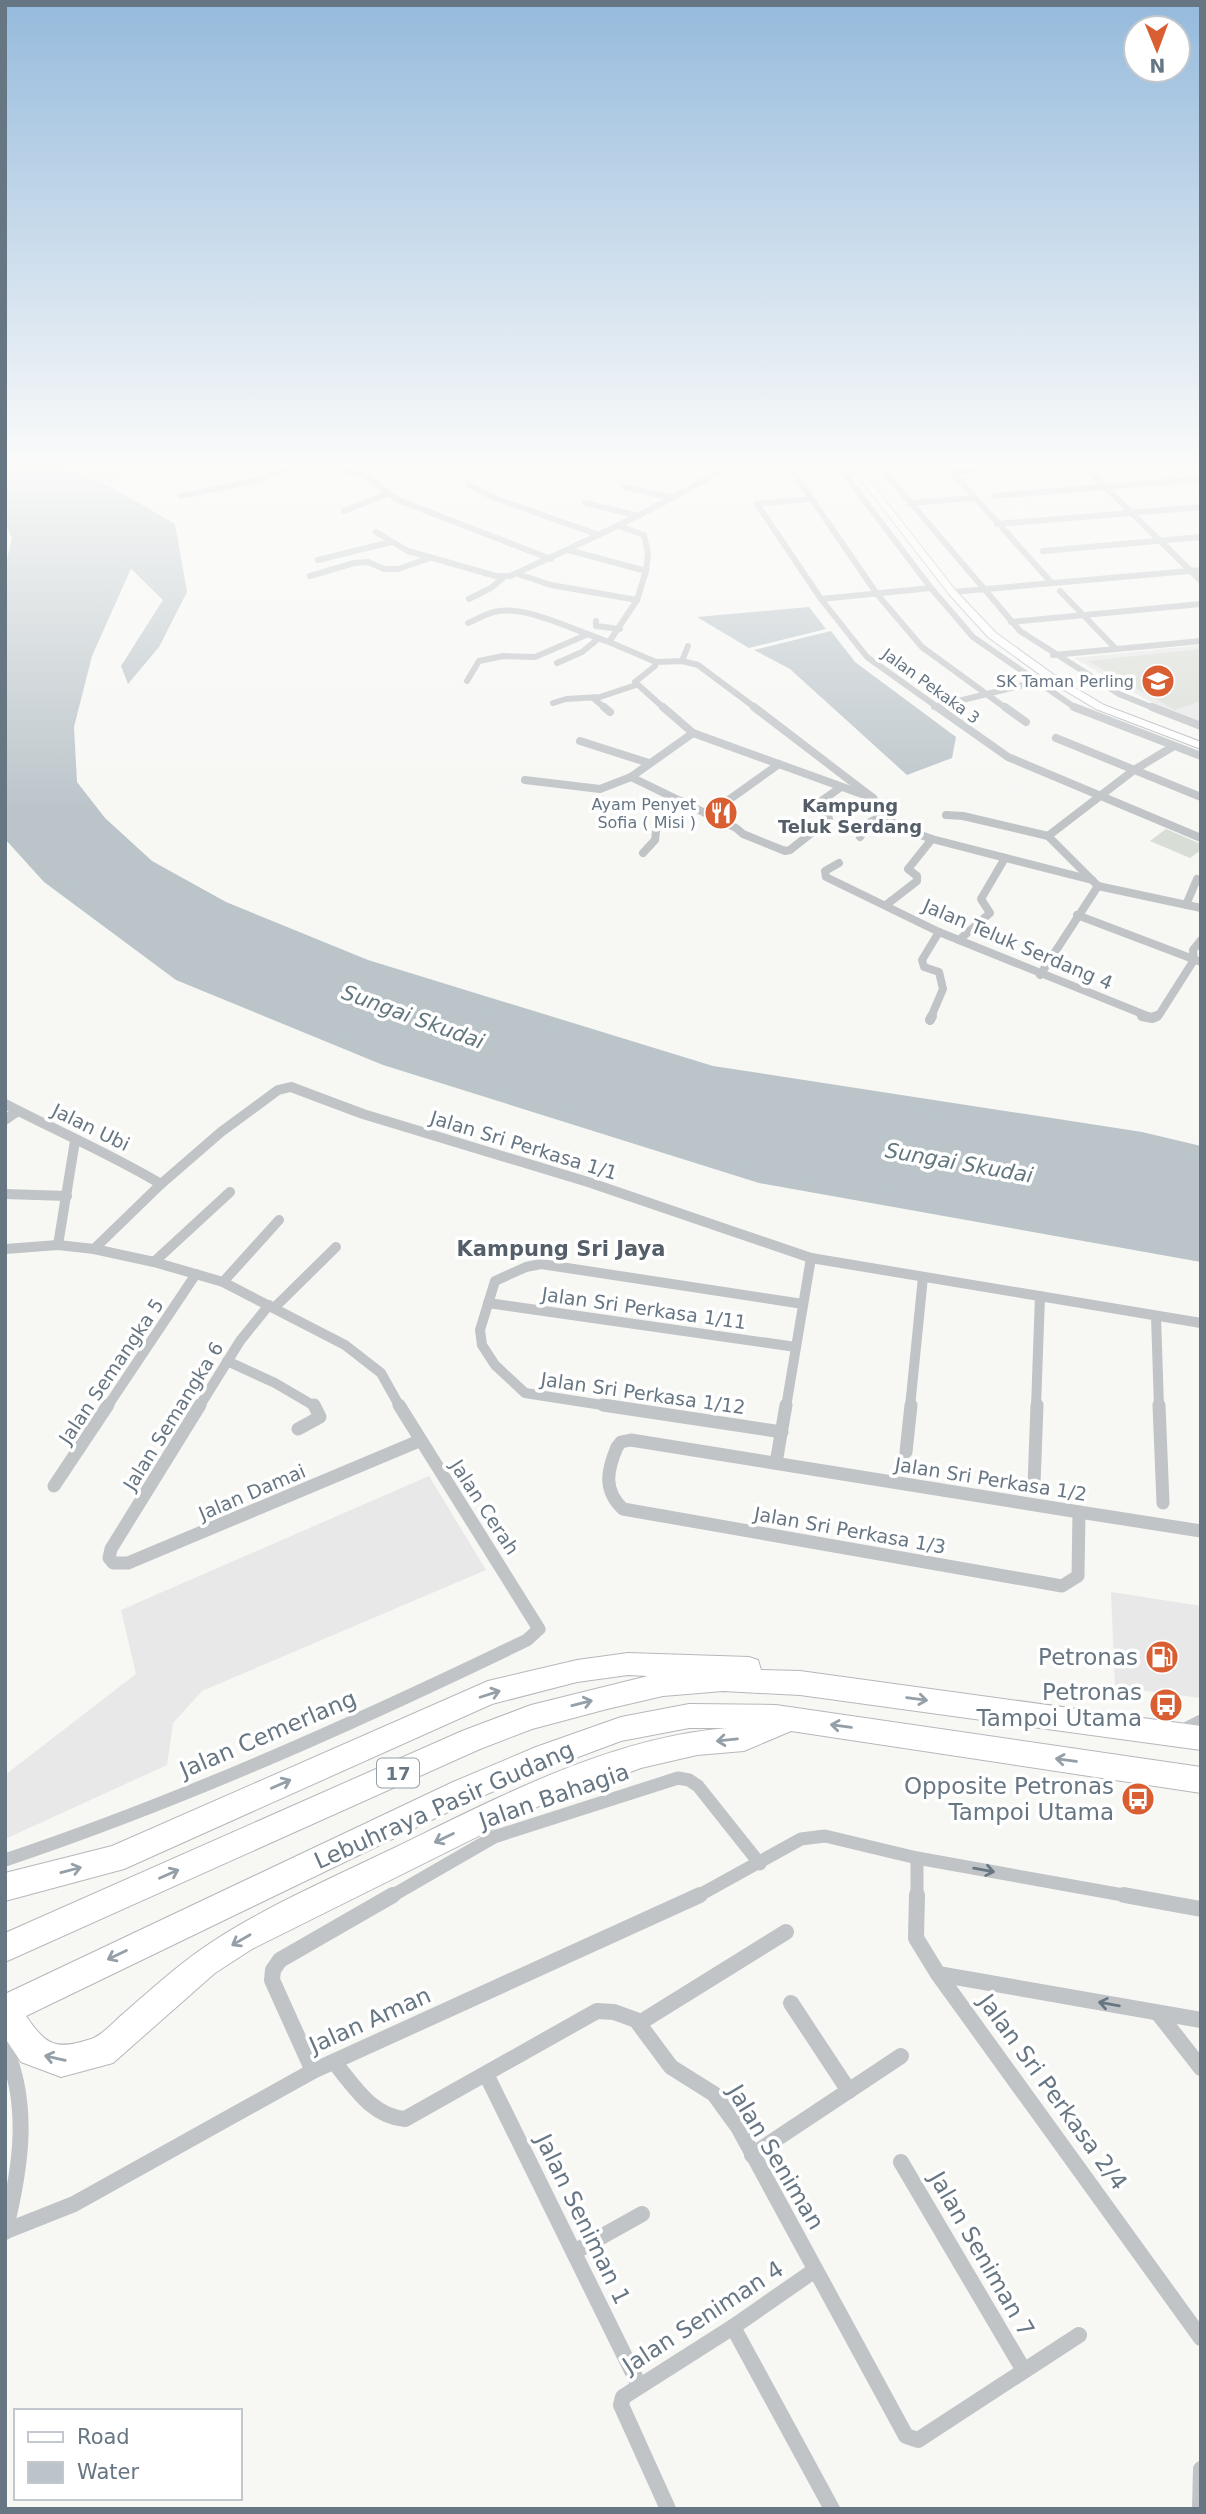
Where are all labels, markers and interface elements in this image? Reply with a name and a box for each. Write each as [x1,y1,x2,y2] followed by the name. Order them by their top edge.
[1122,14,1192,84] north arrow
[1149,55,1165,77] text: N
[878,644,983,728] street label: Jalan Pekaka 3
[1139,662,1177,700] school or university icon: SK Taman Perling
[996,672,1134,691] place label: SK Taman Perling
[702,794,740,832] restaurant icon: Ayam Penyet Sofia ( Misi )
[592,795,696,832] place label: Ayam Penyet Sofia ( Misi )
[778,795,922,837] district label: Kampung Teluk Serdang
[919,894,1116,994] street label: Jalan Teluk Serdang 4
[339,980,487,1054] water label: Sungai Skudai
[48,1098,133,1155] street label: Jalan Ubi
[427,1106,620,1184] street label: Jalan Sri Perkasa 1/1
[883,1138,1035,1188] water label: Sungai Skudai
[457,1237,665,1261] district label: Kampung Sri Jaya
[539,1283,748,1333] street label: Jalan Sri Perkasa 1/11
[54,1294,168,1449] street label: Jalan Semangka 5
[118,1338,228,1495] street label: Jalan Semangka 6
[538,1368,747,1418] street label: Jalan Sri Perkasa 1/12
[892,1453,1089,1505] street label: Jalan Sri Perkasa 1/2
[446,1455,524,1559] street label: Jalan Cerah
[194,1460,309,1525] street label: Jalan Damai
[751,1502,948,1558] street label: Jalan Sri Perkasa 1/3
[1143,1638,1181,1676] fuel station icon: Petronas
[1038,1644,1138,1670] place label: Petronas
[975,1679,1142,1731] place label: Petronas Tampoi Utama
[174,1685,360,1784] street label: Jalan Cemerlang
[479,1686,501,1699] one-way arrow
[1147,1686,1185,1724] bus stop icon: Petronas Tampoi Utama
[905,1693,927,1706] one-way arrow
[571,1696,593,1709] one-way arrow
[830,1720,853,1733] one-way arrow
[716,1734,739,1747] one-way arrow
[310,1736,578,1874] street label: Lebuhraya Pasir Gudang
[1055,1753,1078,1766] one-way arrow
[377,1758,419,1788] road number: 17
[474,1758,632,1834] street label: Jalan Bahagia
[904,1773,1114,1825] place label: Opposite Petronas Tampoi Utama
[270,1777,292,1790] one-way arrow
[1119,1780,1157,1818] bus stop icon: Opposite Petronas Tampoi Utama
[434,1832,455,1845] one-way arrow
[59,1863,82,1876] one-way arrow
[972,1864,995,1877] one-way arrow
[158,1867,179,1880] one-way arrow
[231,1934,251,1948] one-way arrow
[107,1949,128,1963] one-way arrow
[303,1982,435,2059] street label: Jalan Aman
[972,1988,1133,2195] street label: Jalan Sri Perkasa 2/4
[1098,1997,1121,2011] one-way arrow
[44,2050,66,2063] one-way arrow
[722,2078,829,2234] street label: Jalan Seniman
[530,2128,635,2308] street label: Jalan Seniman 1
[923,2165,1040,2341] street label: Jalan Seniman 7
[616,2255,788,2380] street label: Jalan Seniman 4
[14,2409,242,2500] legend
[77,2425,130,2449] text: Road
[77,2460,139,2484] text: Water

